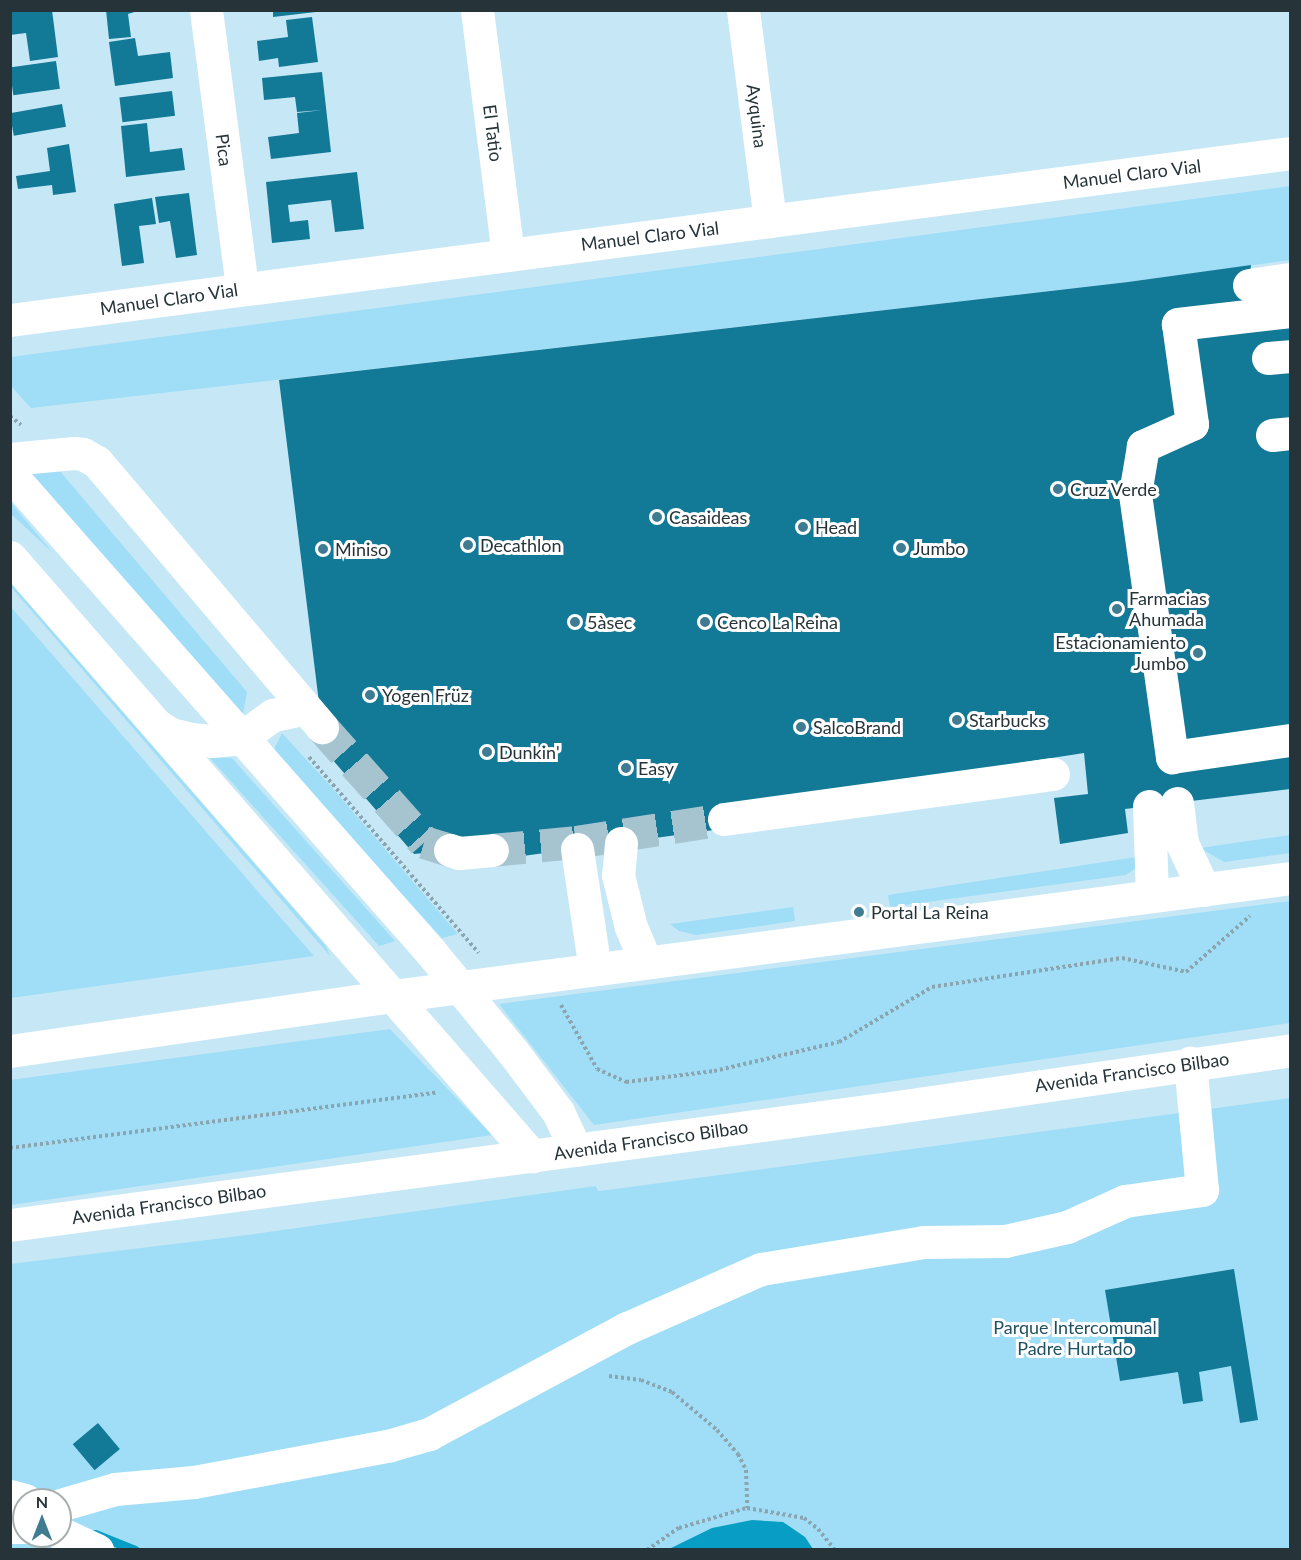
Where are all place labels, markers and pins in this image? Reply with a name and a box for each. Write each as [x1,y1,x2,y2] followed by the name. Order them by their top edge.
[1070,478,1157,500] place label: Cruz Verde
[1051,482,1065,496] marker: Cruz Verde
[669,506,747,528] place label: Casaideas
[650,510,664,524] marker: Casaideas
[815,516,857,538] place label: Head
[796,520,810,534] marker: Head
[480,534,561,556] place label: Decathlon
[913,537,965,559] place label: Jumbo
[335,538,388,560] place label: Miniso
[461,538,475,552] marker: Decathlon
[894,541,908,555] marker: Jumbo
[316,542,330,556] marker: Miniso
[1129,588,1207,630] place label: Farmacias Ahumada
[1110,602,1124,616] marker: Farmacias Ahumada
[587,611,632,633] place label: 5àsec
[717,611,838,633] place label: Cenco La Reina
[568,615,582,629] marker: 5àsec
[698,615,712,629] marker: Cenco La Reina
[1055,632,1186,674] place label: Estacionamiento Jumbo
[1191,646,1205,660] marker: Estacionamiento Jumbo
[382,684,469,706] place label: Yogen Früz
[363,688,377,702] marker: Yogen Früz
[969,709,1046,731] place label: Starbucks
[950,713,964,727] marker: Starbucks
[813,716,901,738] place label: SalcoBrand
[794,720,808,734] marker: SalcoBrand
[499,741,560,763] place label: Dunkin'
[480,745,494,759] marker: Dunkin'
[638,757,674,779] place label: Easy
[619,761,633,775] marker: Easy
[871,901,989,923] place label: Portal La Reina
[852,905,866,919] marker: Portal La Reina

